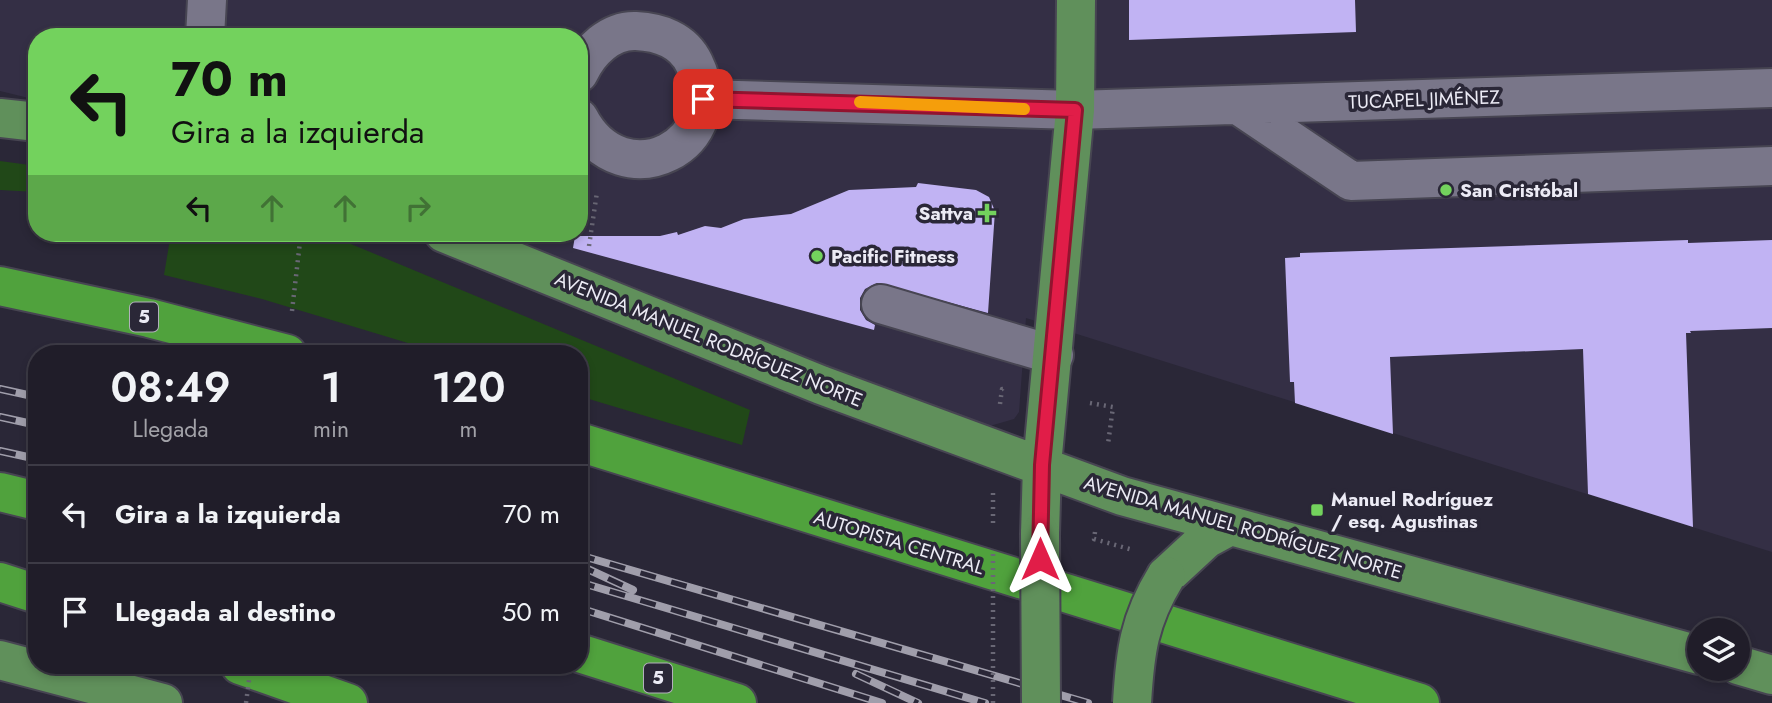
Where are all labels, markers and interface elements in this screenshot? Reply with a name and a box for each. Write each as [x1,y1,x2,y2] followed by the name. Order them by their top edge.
[171,44,288,114] text: 70 m
[56,56,147,147] icon: left
[673,69,733,129] pin
[684,80,722,118] icon: arrive
[1348,83,1500,116] street label: TUCAPEL JIMÉNEZ
[171,109,424,155] text: Gira a la izquierda
[1460,177,1578,204] place label: San Cristóbal
[1438,182,1454,198] marker: San Cristóbal
[180,189,218,227] icon: left
[253,189,291,227] icon: ahead
[326,189,364,227] icon: ahead
[399,189,437,227] icon: right
[919,200,973,227] place label: Sattva
[979,205,995,221] marker: Sattva
[831,243,955,270] place label: Pacific Fitness
[809,248,825,264] marker: Pacific Fitness
[551,265,867,414] street label: AVENIDA MANUEL RODRÍGUEZ NORTE
[130,302,158,332] road number: 5
[110,357,231,418] text: 08:49
[321,357,341,418] text: 1
[431,357,506,418] text: 120
[133,412,208,446] text: Llegada
[313,412,349,446] text: min
[460,412,477,446] text: m
[1081,469,1405,586] street label: AVENIDA MANUEL RODRÍGUEZ NORTE
[1331,486,1493,535] place label: Manuel Rodríguez / esq. Agustinas
[56,495,94,533] icon: left
[115,495,341,533] text: Gira a la izquierda
[503,495,560,533] text: 70 m
[1309,502,1325,518] marker: Manuel Rodríguez / esq. Agustinas
[810,504,988,581] street label: AUTOPISTA CENTRAL
[1003,522,1077,596] position arrow
[56,593,94,631] icon: arrive
[115,593,336,631] text: Llegada al destino
[502,593,560,631] text: 50 m
[1687,618,1750,681] map controls
[1687,618,1750,681] button: layers
[644,664,672,692] road number: 5

